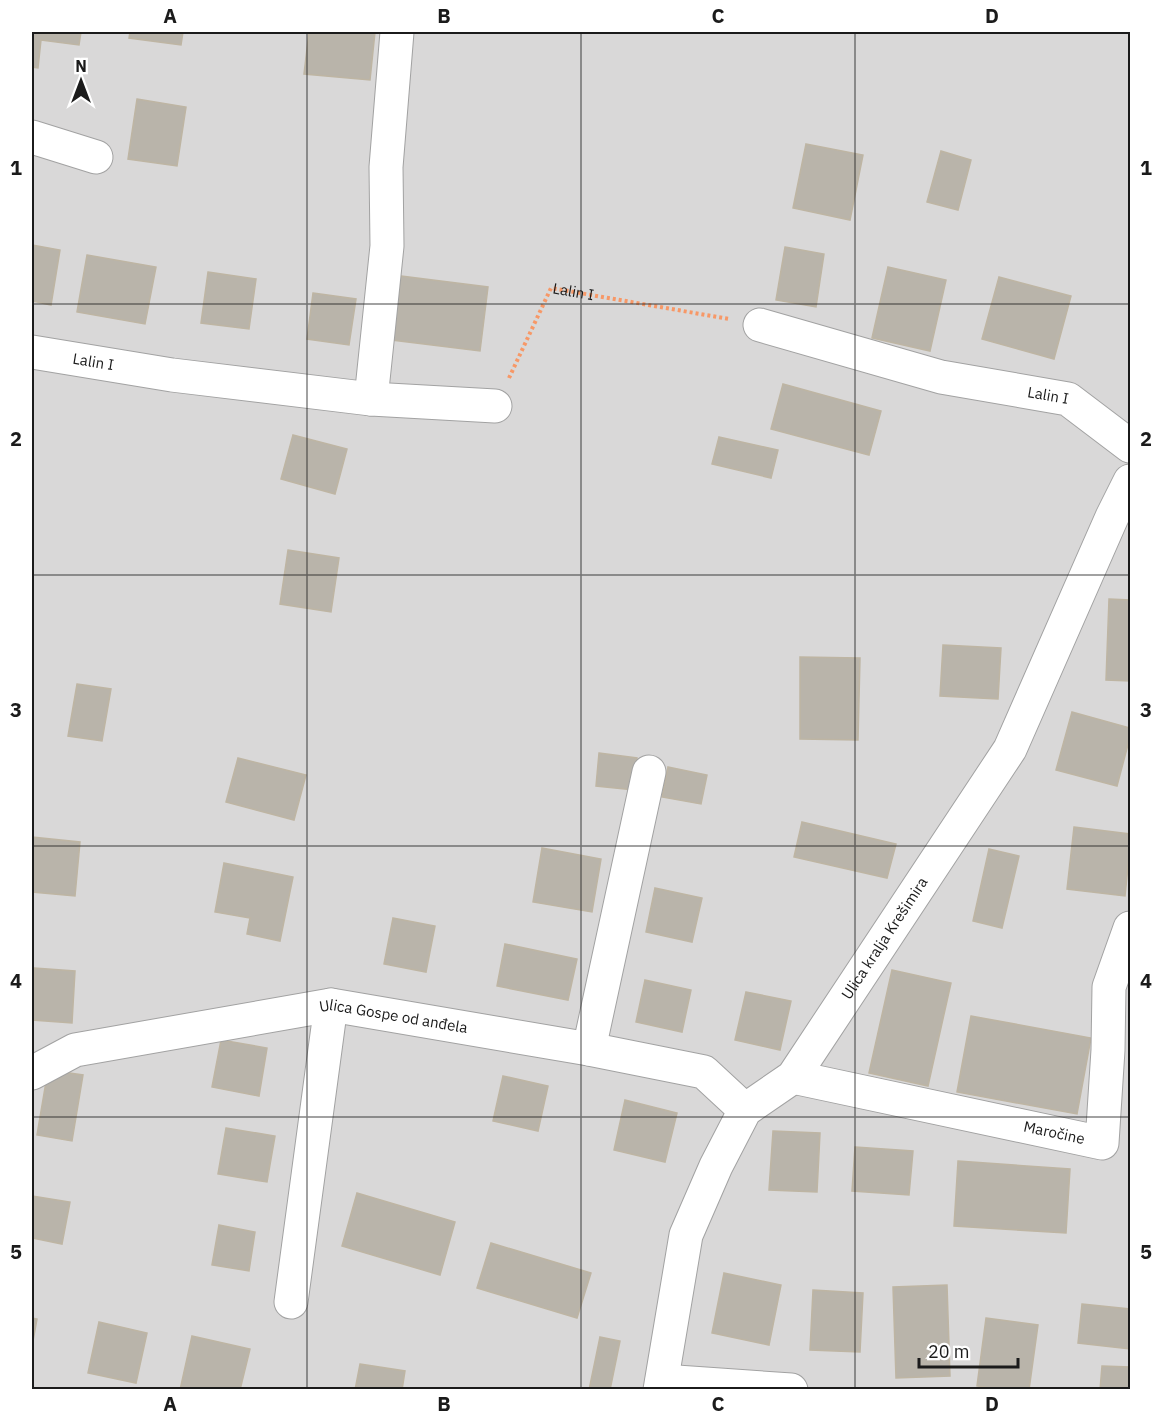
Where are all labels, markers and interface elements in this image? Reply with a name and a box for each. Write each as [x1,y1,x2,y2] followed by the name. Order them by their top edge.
[163,2,177,29] text: A
[437,2,451,29] text: B
[711,2,725,29] text: C
[985,2,999,29] text: D
[51,51,111,111] north arrow
[75,56,87,76] text: N
[10,154,22,181] text: 1
[1140,154,1152,181] text: 1
[551,278,595,304] street label: Lalin I
[71,349,115,374] street label: Lalin I
[1026,382,1070,408] street label: Lalin I
[10,425,22,452] text: 2
[1140,425,1152,452] text: 2
[10,696,22,723] text: 3
[1140,696,1152,723] text: 3
[837,873,932,1003] street label: Ulica kralja Krešimira
[10,967,22,994] text: 4
[1140,967,1152,994] text: 4
[318,995,469,1037] street label: Ulica Gospe od anđela
[1022,1117,1087,1148] street label: Maročine
[10,1238,22,1265] text: 5
[1140,1238,1152,1265] text: 5
[919,1331,1018,1369] scale bar
[928,1340,970,1363] text: 20 m
[163,1390,177,1417] text: A
[437,1390,451,1417] text: B
[711,1390,725,1417] text: C
[985,1390,999,1417] text: D

